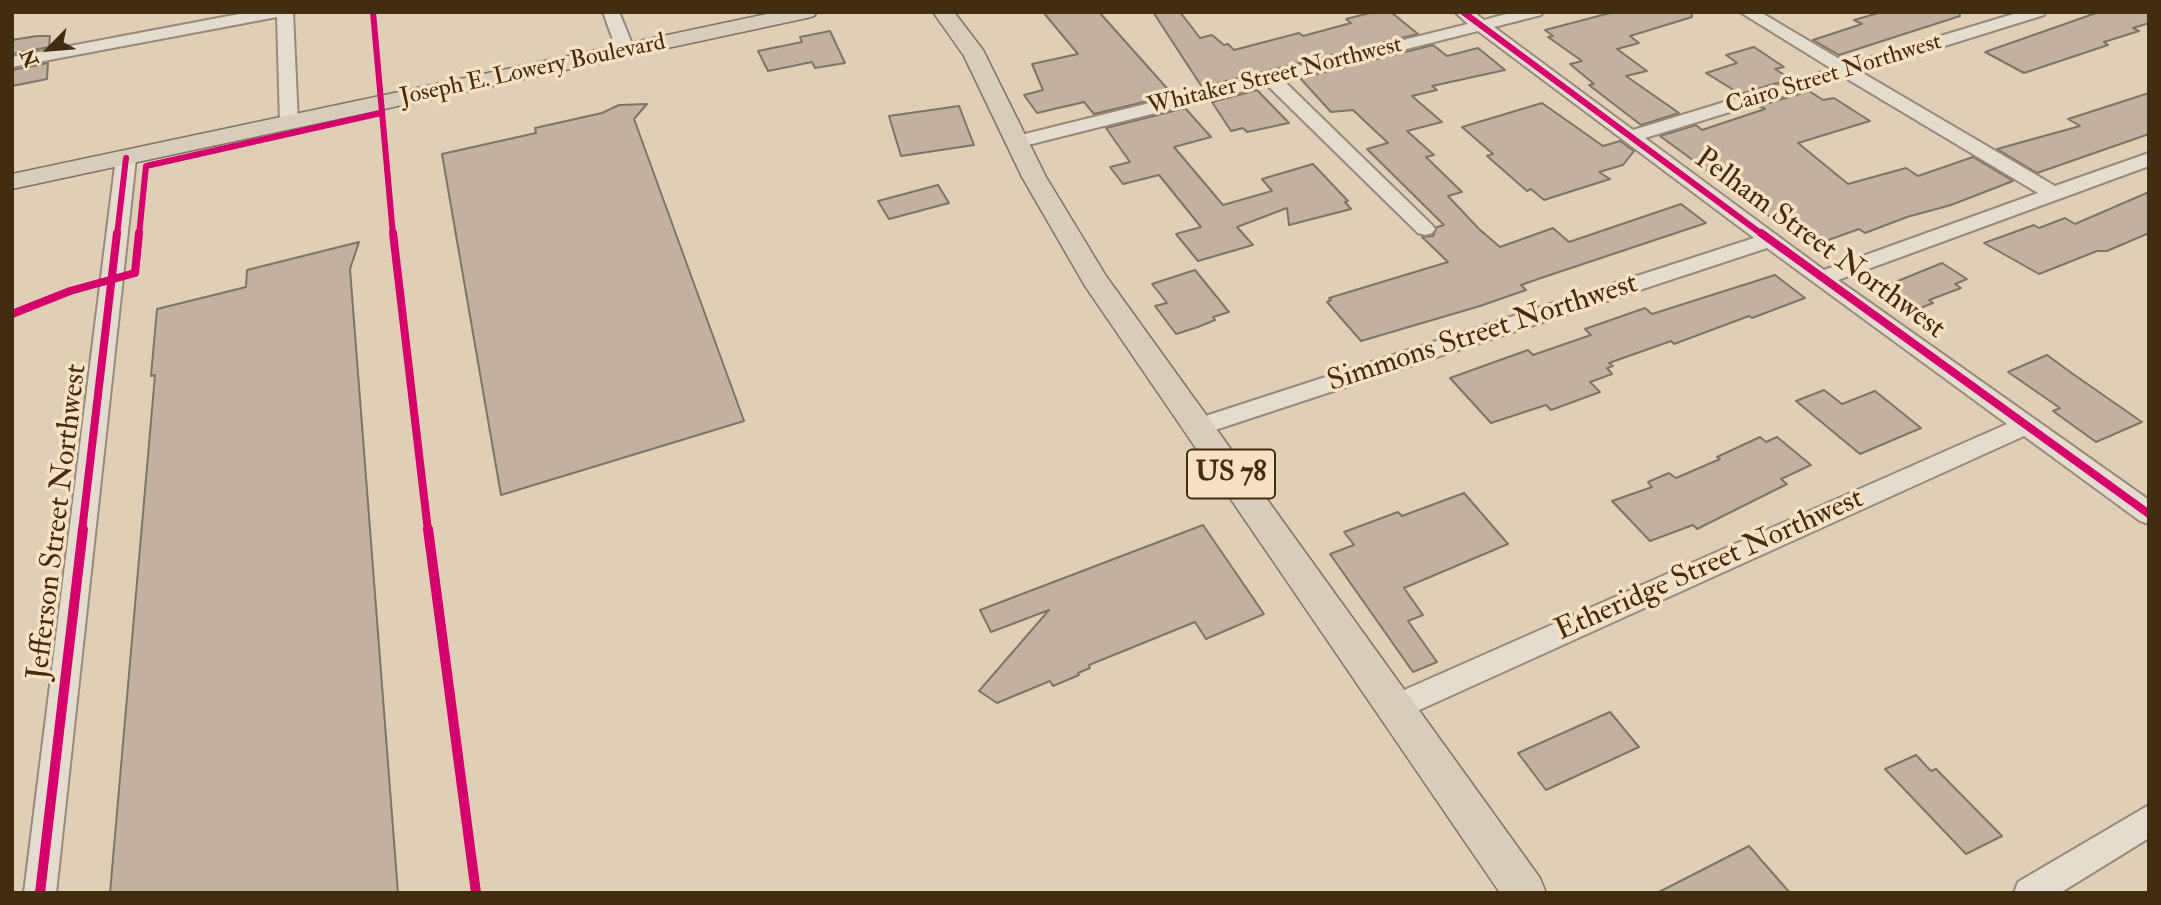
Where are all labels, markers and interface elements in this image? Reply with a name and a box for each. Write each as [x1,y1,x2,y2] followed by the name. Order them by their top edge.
[14,14,84,84] north arrow
[1723,28,1945,122] street label: Cairo Street Northwest
[398,29,668,113] street label: Joseph E. Lowery Boulevard
[1145,31,1405,123] street label: Whitaker Street Northwest
[15,45,44,71] text: N
[1687,142,1951,348] street label: Pelham Street Northwest
[1323,267,1643,401] street label: Simmons Street Northwest
[22,362,96,682] street label: Jefferson Street Northwest
[1187,449,1275,498] road number: US 78
[1550,482,1870,650] street label: Etheridge Street Northwest

